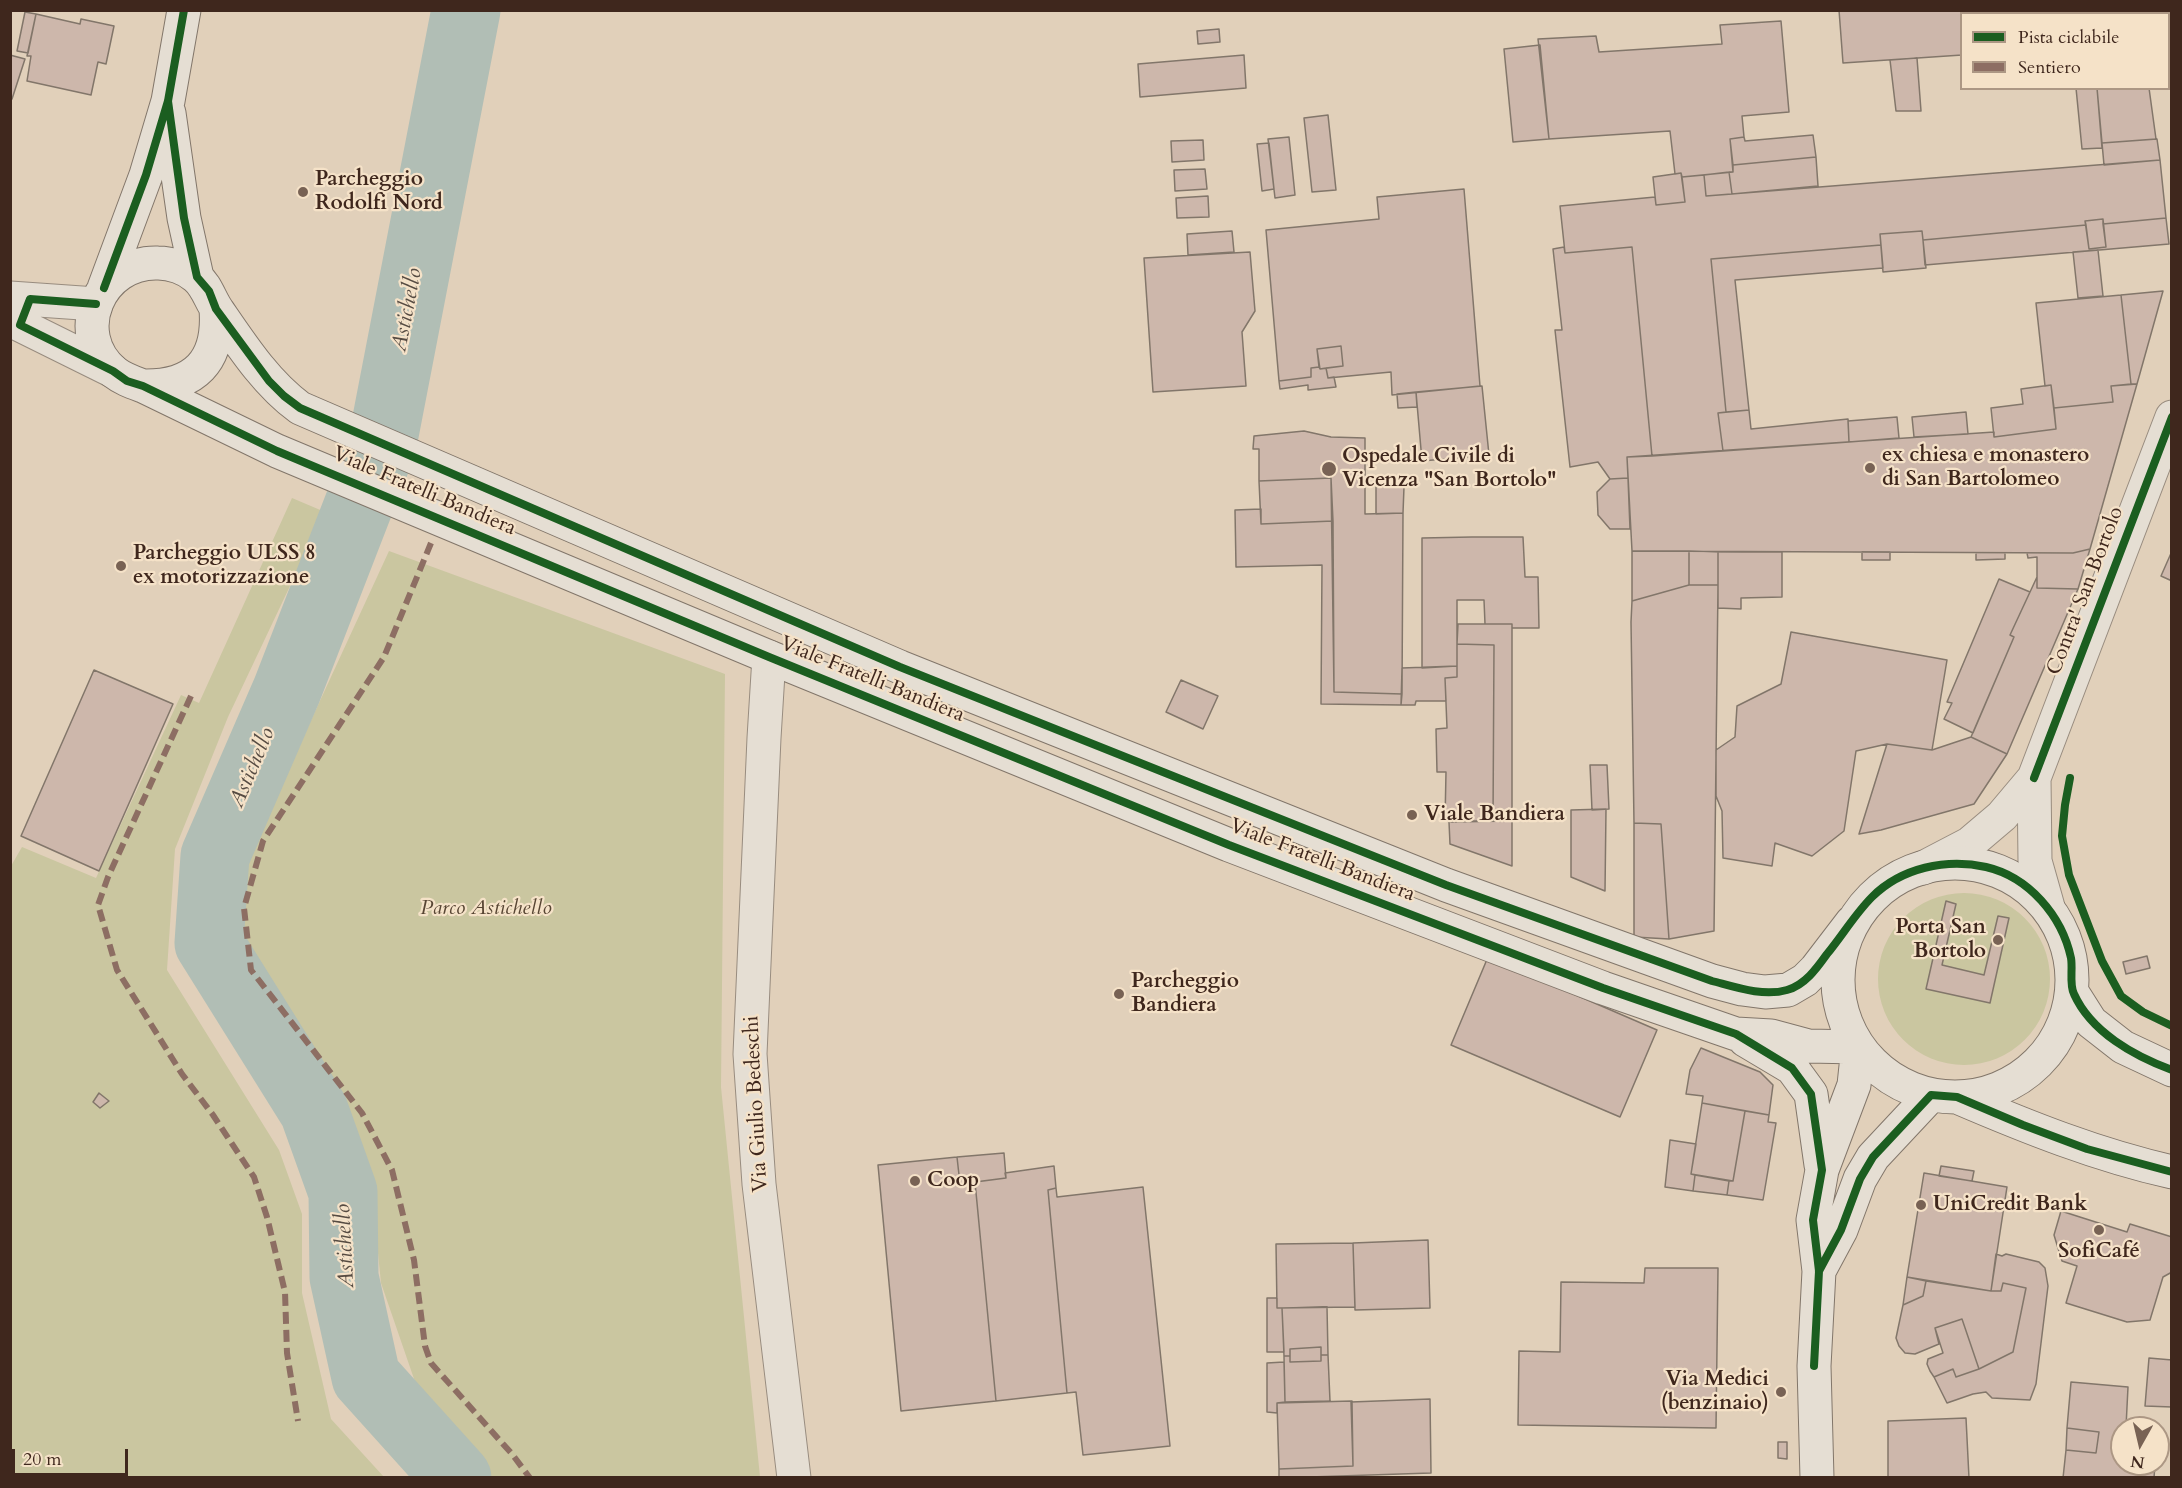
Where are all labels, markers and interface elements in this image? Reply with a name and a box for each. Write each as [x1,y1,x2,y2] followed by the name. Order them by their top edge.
[1960,12,2170,90] legend
[2018,25,2119,50] text: Pista ciclabile
[2018,55,2081,80] text: Sentiero
[315,167,443,217] place label: Parcheggio Rodolfi Nord
[296,185,310,199] marker: Parcheggio Rodolfi Nord
[387,266,429,354] water label: Astichello
[329,442,519,542] street label: Viale Fratelli Bandiera
[1882,443,2089,493] place label: ex chiesa e monastero di San Bartolomeo
[1342,444,1557,494] place label: Ospedale Civile di Vicenza "San Bortolo"
[1320,460,1338,478] marker: Ospedale Civile di Vicenza "San Bortolo"
[1863,461,1877,475] marker: ex chiesa e monastero di San Bartolomeo
[2042,503,2130,679] street label: Contra' San Bortolo
[133,541,316,591] place label: Parcheggio ULSS 8 ex motorizzazione
[114,559,128,573] marker: Parcheggio ULSS 8 ex motorizzazione
[776,631,968,729] street label: Viale Fratelli Bandiera
[224,724,282,812] water label: Astichello
[1424,802,1565,828] place label: Viale Bandiera
[1405,808,1419,822] marker: Viale Bandiera
[1226,814,1418,908] street label: Viale Fratelli Bandiera
[420,896,552,922] park label: Parco Astichello
[1895,915,1986,965] place label: Porta San Bortolo
[1991,933,2005,947] marker: Porta San Bortolo
[1131,969,1239,1019] place label: Parcheggio Bandiera
[1112,987,1126,1001] marker: Parcheggio Bandiera
[740,1015,774,1193] street label: Via Giulio Bedeschi
[927,1168,979,1194] place label: Coop
[908,1174,922,1188] marker: Coop
[1933,1192,2087,1218] place label: UniCredit Bank
[1914,1198,1928,1212] marker: UniCredit Bank
[331,1203,361,1289] water label: Astichello
[2092,1223,2106,1237] marker: SofiCafé
[2058,1239,2140,1265] place label: SofiCafé
[1661,1367,1769,1417] place label: Via Medici (benzinaio)
[1774,1385,1788,1399] marker: Via Medici (benzinaio)
[2110,1416,2170,1476] north arrow
[15,1437,130,1475] scale bar
[23,1447,62,1472] text: 20 m
[2129,1450,2146,1474] text: N

